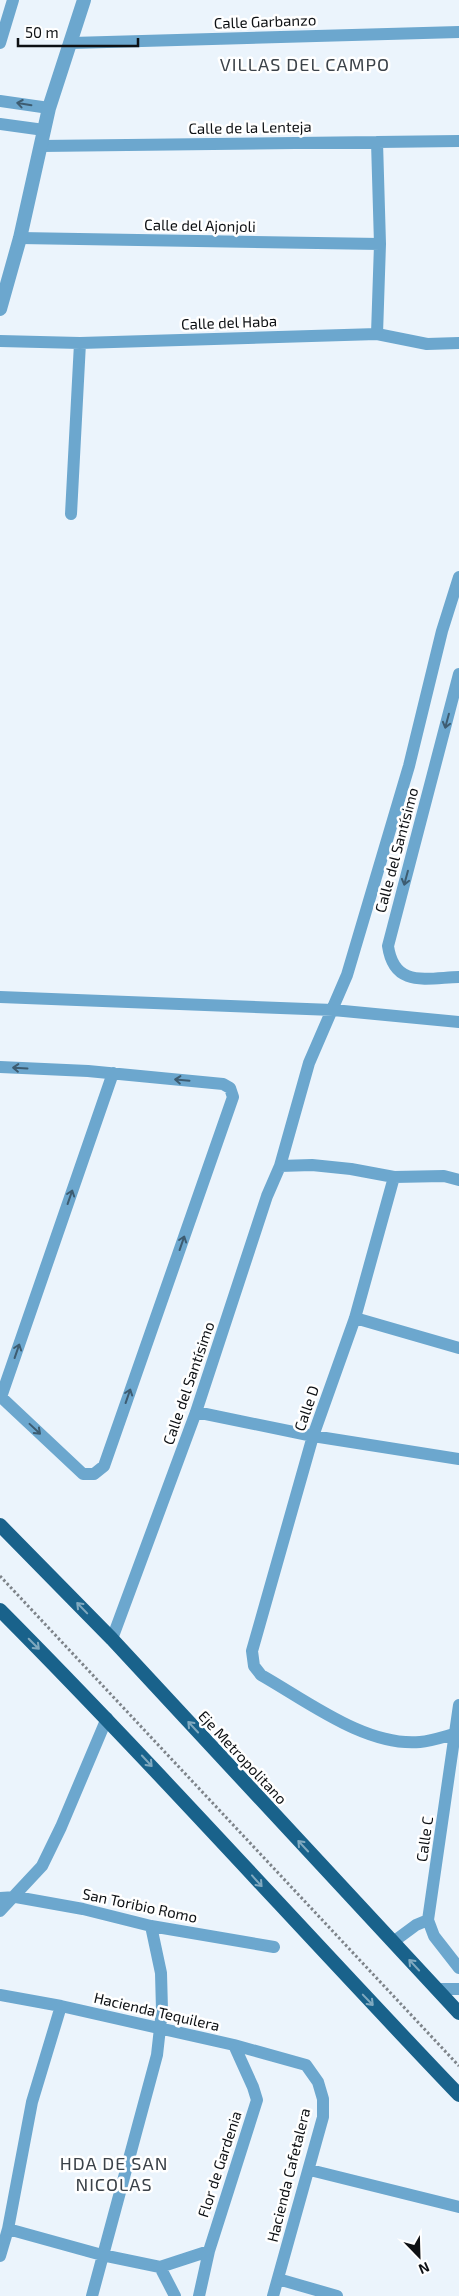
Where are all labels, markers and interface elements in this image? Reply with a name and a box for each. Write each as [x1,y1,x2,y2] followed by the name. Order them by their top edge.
[214,10,316,32] street label: Calle Garbanzo
[18,15,138,47] scale bar
[25,23,59,41] text: 50 m
[220,53,390,75] district label: VILLAS DEL CAMPO
[17,99,33,109] one-way arrow
[188,117,312,138] street label: Calle de la Lenteja
[144,215,256,236] street label: Calle del Ajonjoli
[181,311,277,333] street label: Calle del Haba
[442,713,451,729] one-way arrow
[371,785,421,915] street label: Calle del Santísimo
[401,870,410,886] one-way arrow
[12,1064,28,1073] one-way arrow
[174,1075,190,1085] one-way arrow
[66,1190,76,1206] one-way arrow
[177,1235,187,1251] one-way arrow
[158,1319,218,1447] street label: Calle del Santísimo
[13,1344,22,1359] one-way arrow
[290,1383,322,1433] street label: Calle D
[124,1389,133,1405] one-way arrow
[29,1423,42,1435] one-way arrow
[76,1602,88,1614] one-way arrow
[28,1638,41,1650] one-way arrow
[194,1706,291,1808] street label: Eje Metropolitano
[187,1720,199,1733] one-way arrow
[141,1754,153,1767] one-way arrow
[412,1815,436,1863] street label: Calle C
[297,1839,309,1852] one-way arrow
[251,1874,263,1887] one-way arrow
[81,1884,199,1926] street label: San Toribio Romo
[408,1958,420,1971] one-way arrow
[92,1988,222,2034] street label: Hacienda Tequilera
[362,1993,374,2006] one-way arrow
[263,2106,313,2244] street label: Hacienda Cafetalera
[193,2108,245,2220] street label: Flor de Gardenia
[60,2152,168,2195] district label: HDA DE SAN NICOLAS
[394,2231,444,2281] north arrow
[416,2259,432,2278] text: N

